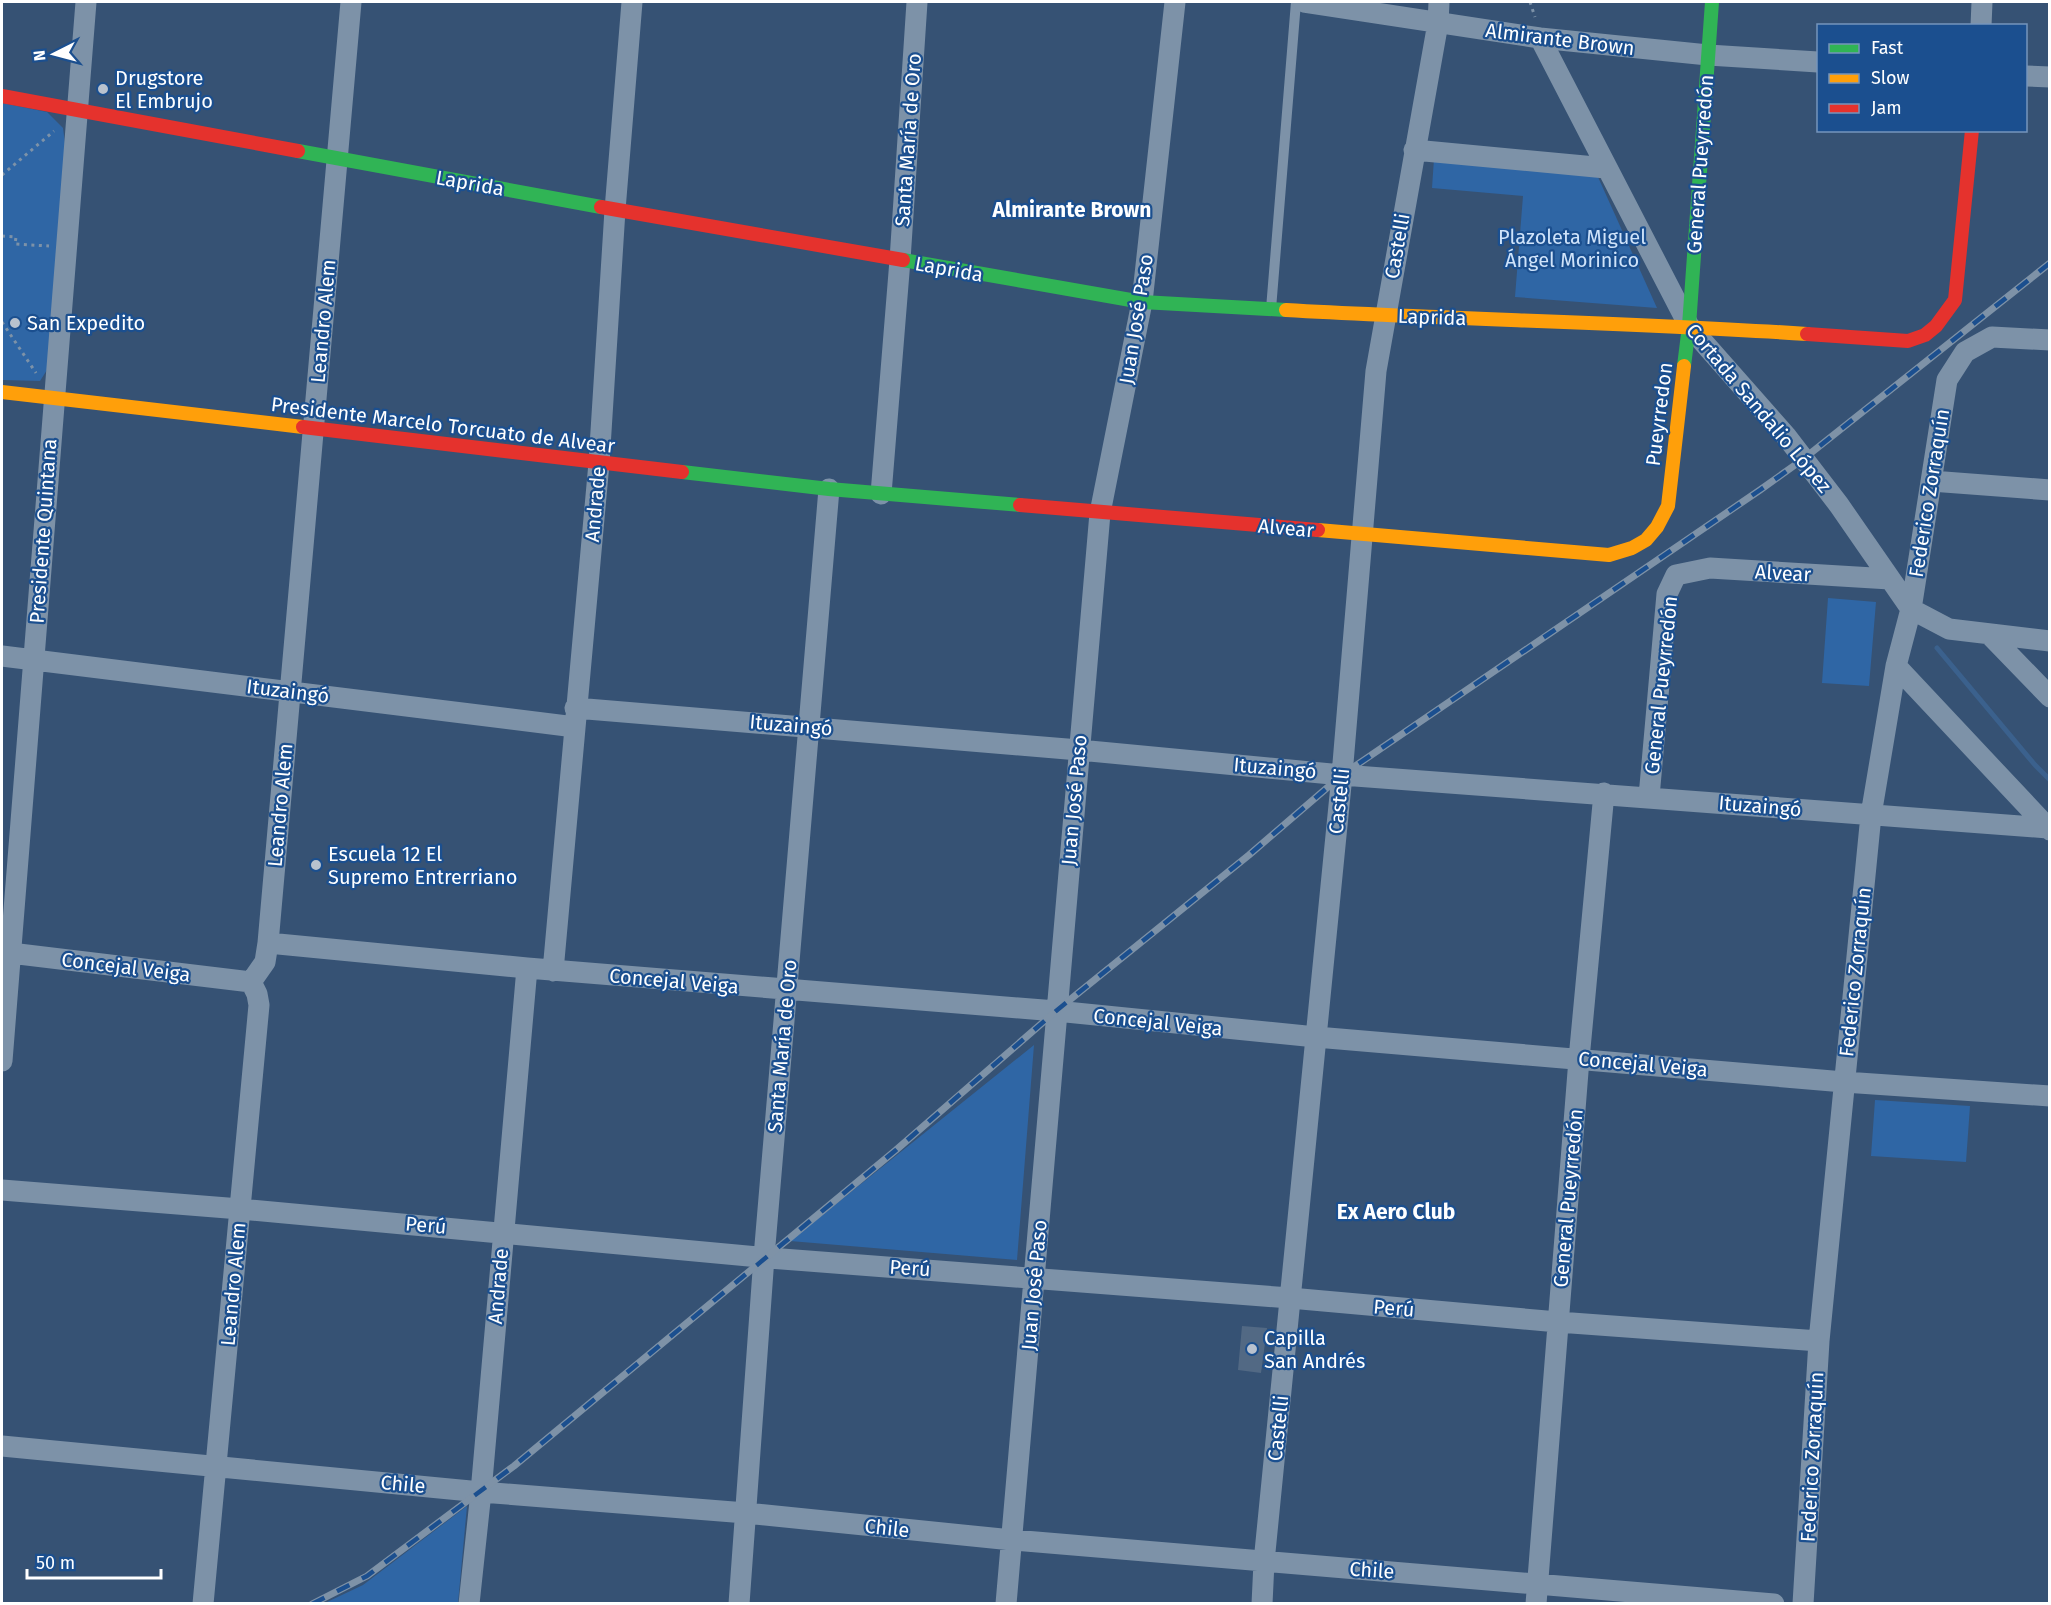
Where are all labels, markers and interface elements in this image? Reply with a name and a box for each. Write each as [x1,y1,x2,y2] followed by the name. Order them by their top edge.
[1484,18,1636,60] street label: Almirante Brown
[24,24,84,84] north arrow
[1817,24,2027,132] legend
[1871,37,1904,59] text: Fast
[30,49,50,62] text: N
[890,53,926,227] street label: Santa María de Oro
[115,66,213,113] place label: Drugstore El Embrujo
[1871,67,1910,89] text: Slow
[1682,74,1718,254] street label: General Pueyrredón
[96,82,110,96] marker: Drugstore El Embrujo
[1871,97,1902,119] text: Jam
[434,165,506,201] street label: Laprida
[992,197,1151,223] district label: Almirante Brown
[1379,211,1415,281] street label: Castelli
[1498,225,1646,272] park label: Plazoleta Miguel Ángel Morinico
[913,251,985,287] street label: Laprida
[1114,252,1158,386] street label: Juan José Paso
[306,258,340,384] street label: Leandro Alem
[1397,304,1467,330] street label: Laprida
[27,311,145,335] place label: San Expedito
[8,316,22,330] marker: San Expedito
[1681,319,1837,498] street label: Cortada Sandalio López
[1641,361,1677,467] street label: Pueyrredon
[270,392,617,458] street label: Presidente Marcelo Torcuato de Alvear
[1904,407,1954,579] street label: Federico Zorraquín
[25,438,61,624] street label: Presidente Quintana
[580,465,610,543] street label: Andrade
[1257,514,1315,542] street label: Alvear
[1754,560,1812,586] street label: Alvear
[1640,594,1682,776] street label: General Pueyrredón
[245,674,331,708] street label: Ituzaingó
[749,709,833,741] street label: Ituzaingó
[1056,734,1092,866] street label: Juan José Paso
[263,742,297,868] street label: Leandro Alem
[1233,752,1317,784] street label: Ituzaingó
[1324,767,1354,835] street label: Castelli
[1718,790,1802,822] street label: Ituzaingó
[328,842,517,889] place label: Escuela 12 El Supremo Entrerriano
[309,858,323,872] marker: Escuela 12 El Supremo Entrerriano
[1834,886,1876,1058] street label: Federico Zorraquín
[60,947,192,987] street label: Concejal Veiga
[762,959,802,1133] street label: Santa María de Oro
[608,963,740,999] street label: Concejal Veiga
[1092,1003,1224,1041] street label: Concejal Veiga
[1577,1046,1709,1082] street label: Concejal Veiga
[1548,1108,1588,1288] street label: General Pueyrredón
[1337,1199,1455,1225] district label: Ex Aero Club
[404,1211,448,1239] street label: Perú
[1016,1219,1052,1351] street label: Juan José Paso
[216,1221,250,1347] street label: Leandro Alem
[483,1247,513,1325] street label: Andrade
[889,1255,931,1281] street label: Perú
[1372,1294,1416,1322] street label: Perú
[1264,1326,1365,1373] place label: Capilla San Andrés
[1245,1342,1259,1356] marker: Capilla San Andrés
[1796,1371,1828,1543] street label: Federico Zorraquín
[1263,1394,1293,1462] street label: Castelli
[380,1470,426,1498] street label: Chile
[863,1514,911,1542] street label: Chile
[27,1542,160,1580] scale bar
[36,1552,75,1574] text: 50 m
[1349,1556,1395,1584] street label: Chile

